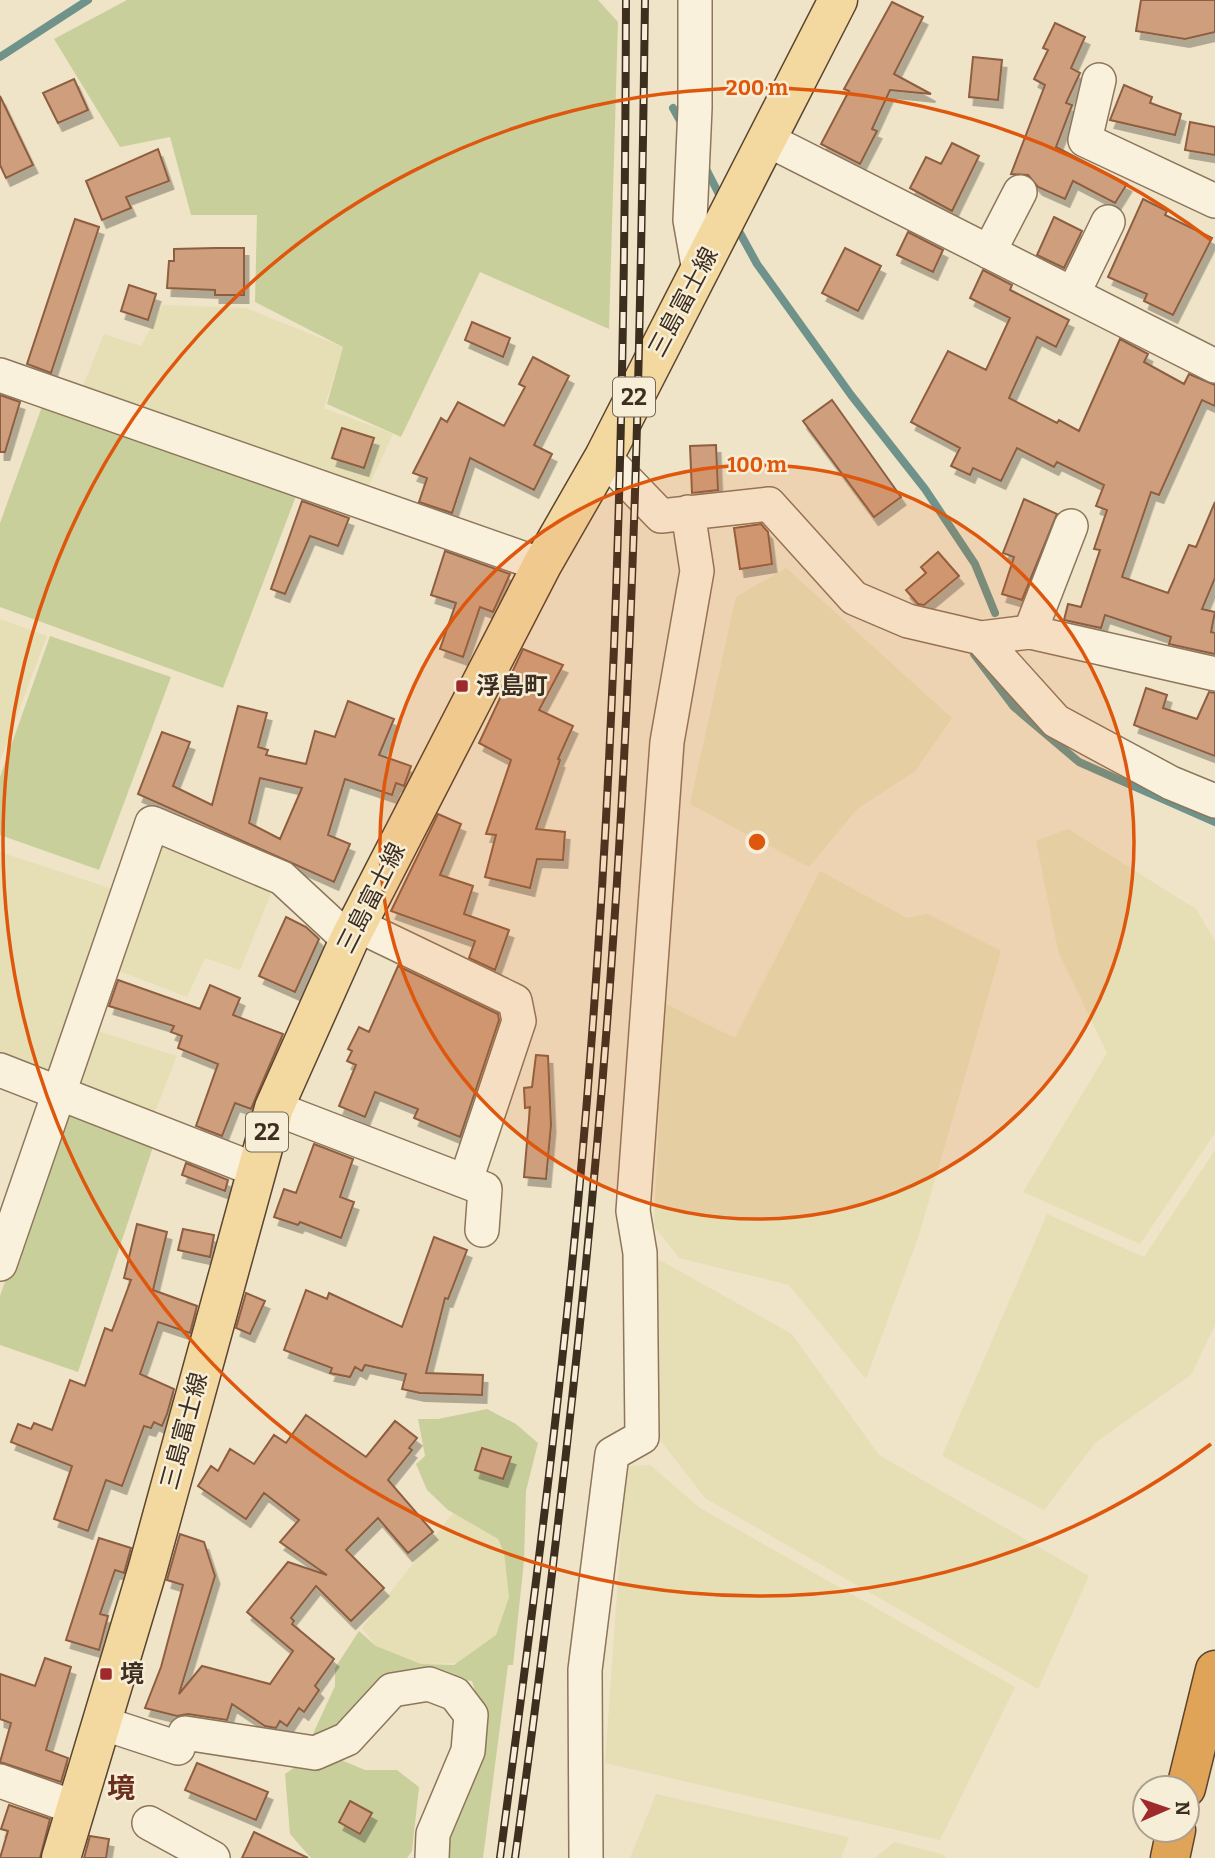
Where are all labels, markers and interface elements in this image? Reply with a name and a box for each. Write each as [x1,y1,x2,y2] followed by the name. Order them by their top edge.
[726,75,788,101] text: 200 m
[642,242,724,362] street label: 三島富士線
[613,378,655,416] road number: 22
[727,452,787,478] text: 100 m
[476,672,548,700] place label: 浮島町
[454,678,470,694] marker: 浮島町
[745,830,769,854] centre of rings
[331,838,411,958] street label: 三島富士線
[246,1112,288,1152] road number: 22
[155,1369,213,1493] street label: 三島富士線
[120,1660,144,1688] place label: 境
[98,1666,114,1682] marker: 境
[107,1772,135,1805] district label: 境
[1131,1774,1201,1844] north arrow
[1171,1801,1194,1816] text: N

